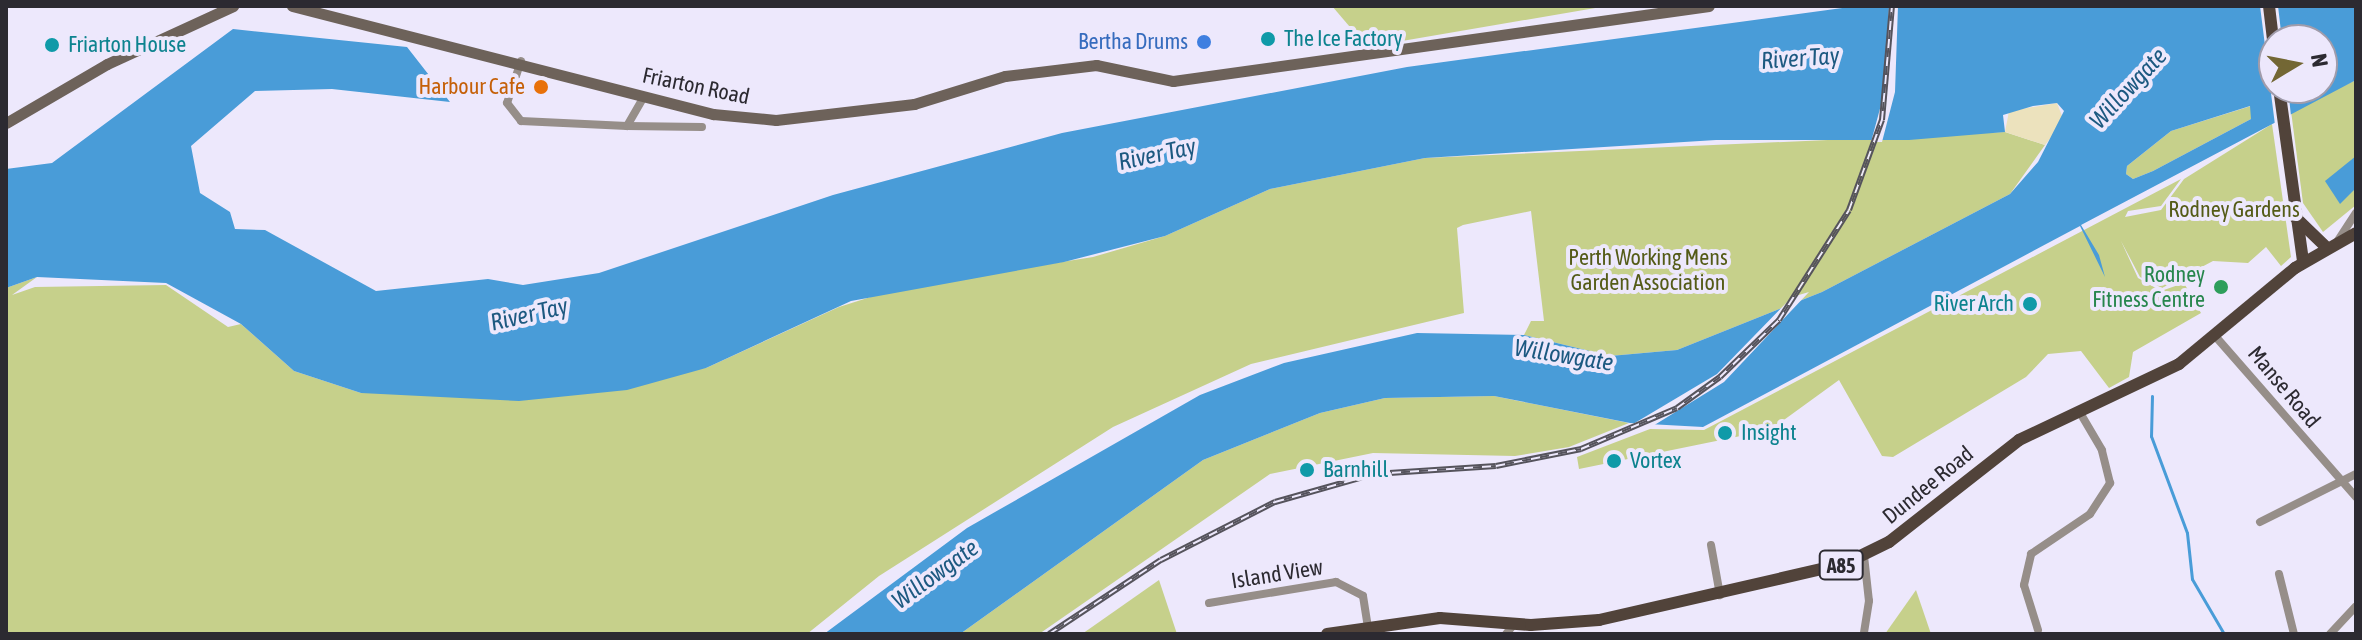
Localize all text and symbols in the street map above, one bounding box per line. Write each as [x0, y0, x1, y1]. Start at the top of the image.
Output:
north arrow [2258, 24, 2338, 104]
place label: The Ice Factory [1284, 26, 1402, 52]
place label: Bertha Drums [1078, 29, 1188, 55]
marker: The Ice Factory [1259, 30, 1277, 48]
place label: Friarton House [68, 32, 186, 58]
marker: Bertha Drums [1195, 33, 1213, 51]
marker: Friarton House [43, 36, 61, 54]
water label: River Tay [1760, 41, 1840, 75]
water label: Willowgate [2083, 42, 2173, 134]
text: N [2306, 52, 2334, 69]
street label: Friarton Road [640, 62, 752, 110]
place label: Harbour Cafe [418, 74, 525, 100]
marker: Harbour Cafe [532, 78, 550, 96]
water label: River Tay [1116, 132, 1198, 176]
park label: Rodney Gardens [2168, 197, 2300, 223]
park label: Perth Working Mens Garden Association [1568, 244, 1728, 296]
place label: Rodney Fitness Centre [2092, 261, 2205, 312]
marker: Rodney Fitness Centre [2212, 278, 2230, 296]
water label: River Tay [487, 291, 571, 337]
place label: River Arch [1934, 291, 2014, 317]
marker: River Arch [2021, 295, 2039, 313]
water label: Willowgate [1512, 333, 1616, 377]
street label: Manse Road [2242, 341, 2326, 433]
place label: Insight [1741, 420, 1797, 446]
marker: Insight [1716, 424, 1734, 442]
street label: Dundee Road [1877, 440, 1979, 530]
place label: Vortex [1630, 448, 1682, 474]
marker: Vortex [1605, 452, 1623, 470]
place label: Barnhill [1323, 457, 1388, 483]
marker: Barnhill [1298, 461, 1316, 479]
water label: Willowgate [886, 533, 984, 615]
road number: A85 [1817, 549, 1865, 581]
street label: Island View [1229, 554, 1325, 594]

